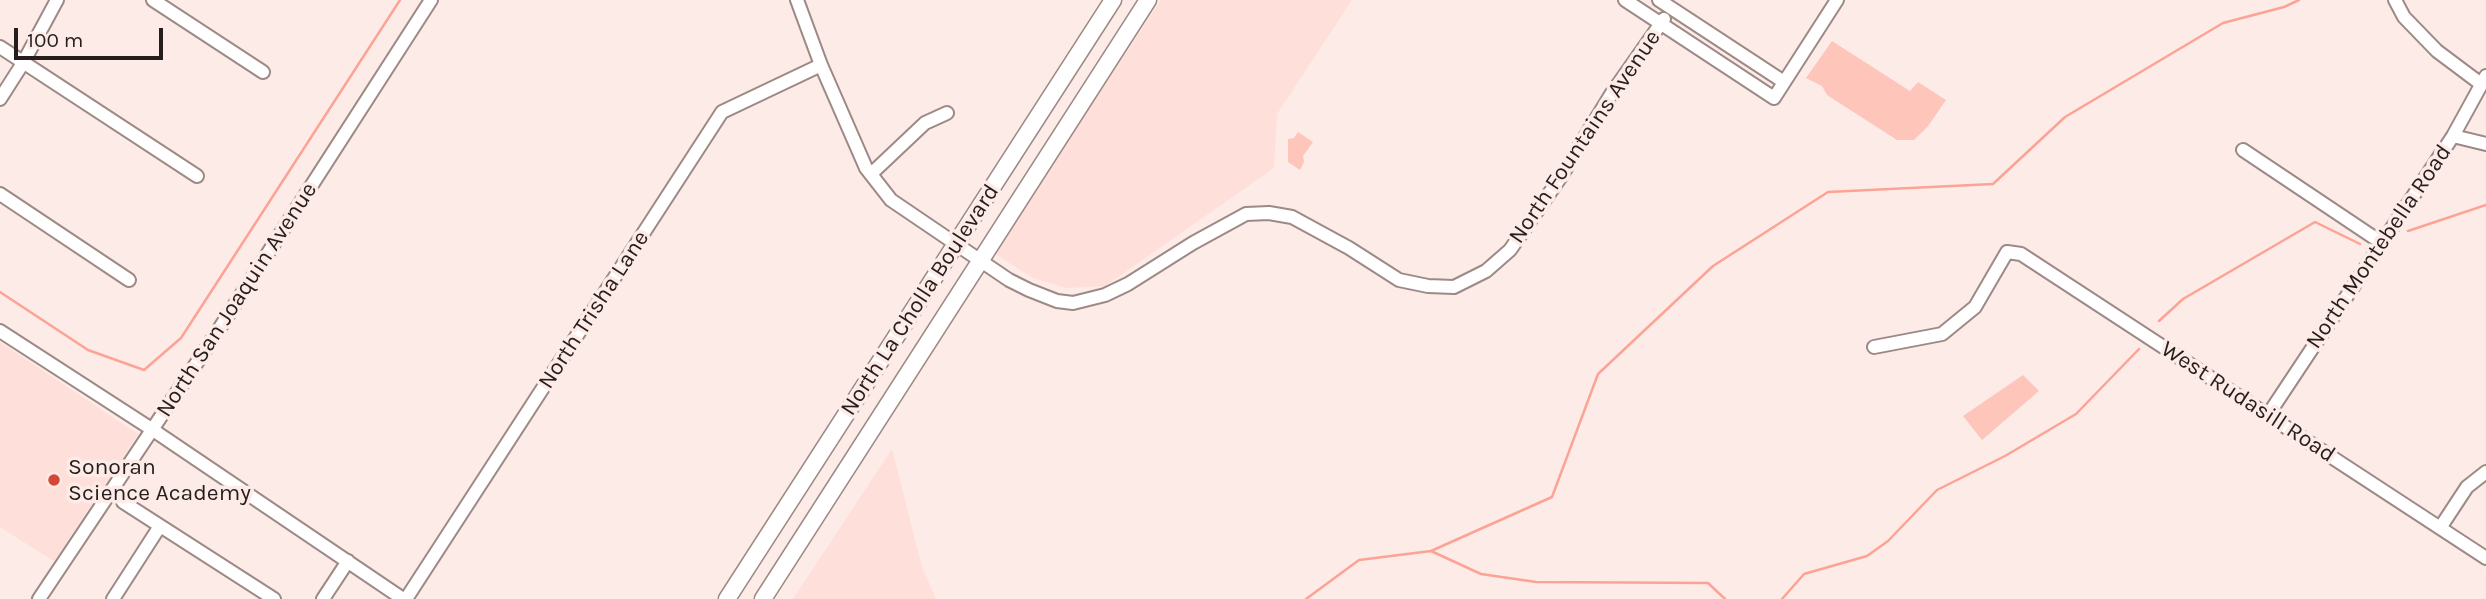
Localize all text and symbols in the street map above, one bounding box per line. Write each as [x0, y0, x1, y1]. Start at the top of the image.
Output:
scale bar [18, 14, 166, 58]
street label: North Fountains Avenue [1503, 25, 1667, 249]
text: 100 m [27, 28, 84, 52]
street label: North Montebella Road [2300, 140, 2458, 354]
street label: North San Joaquin Avenue [151, 177, 323, 423]
street label: North La Cholla Boulevard [835, 179, 1005, 421]
street label: North Trisha Lane [533, 226, 655, 394]
street label: West Rudasill Road [2156, 335, 2340, 469]
place label: Sonoran Science Academy [68, 453, 251, 507]
marker: Sonoran Science Academy [46, 472, 62, 488]

